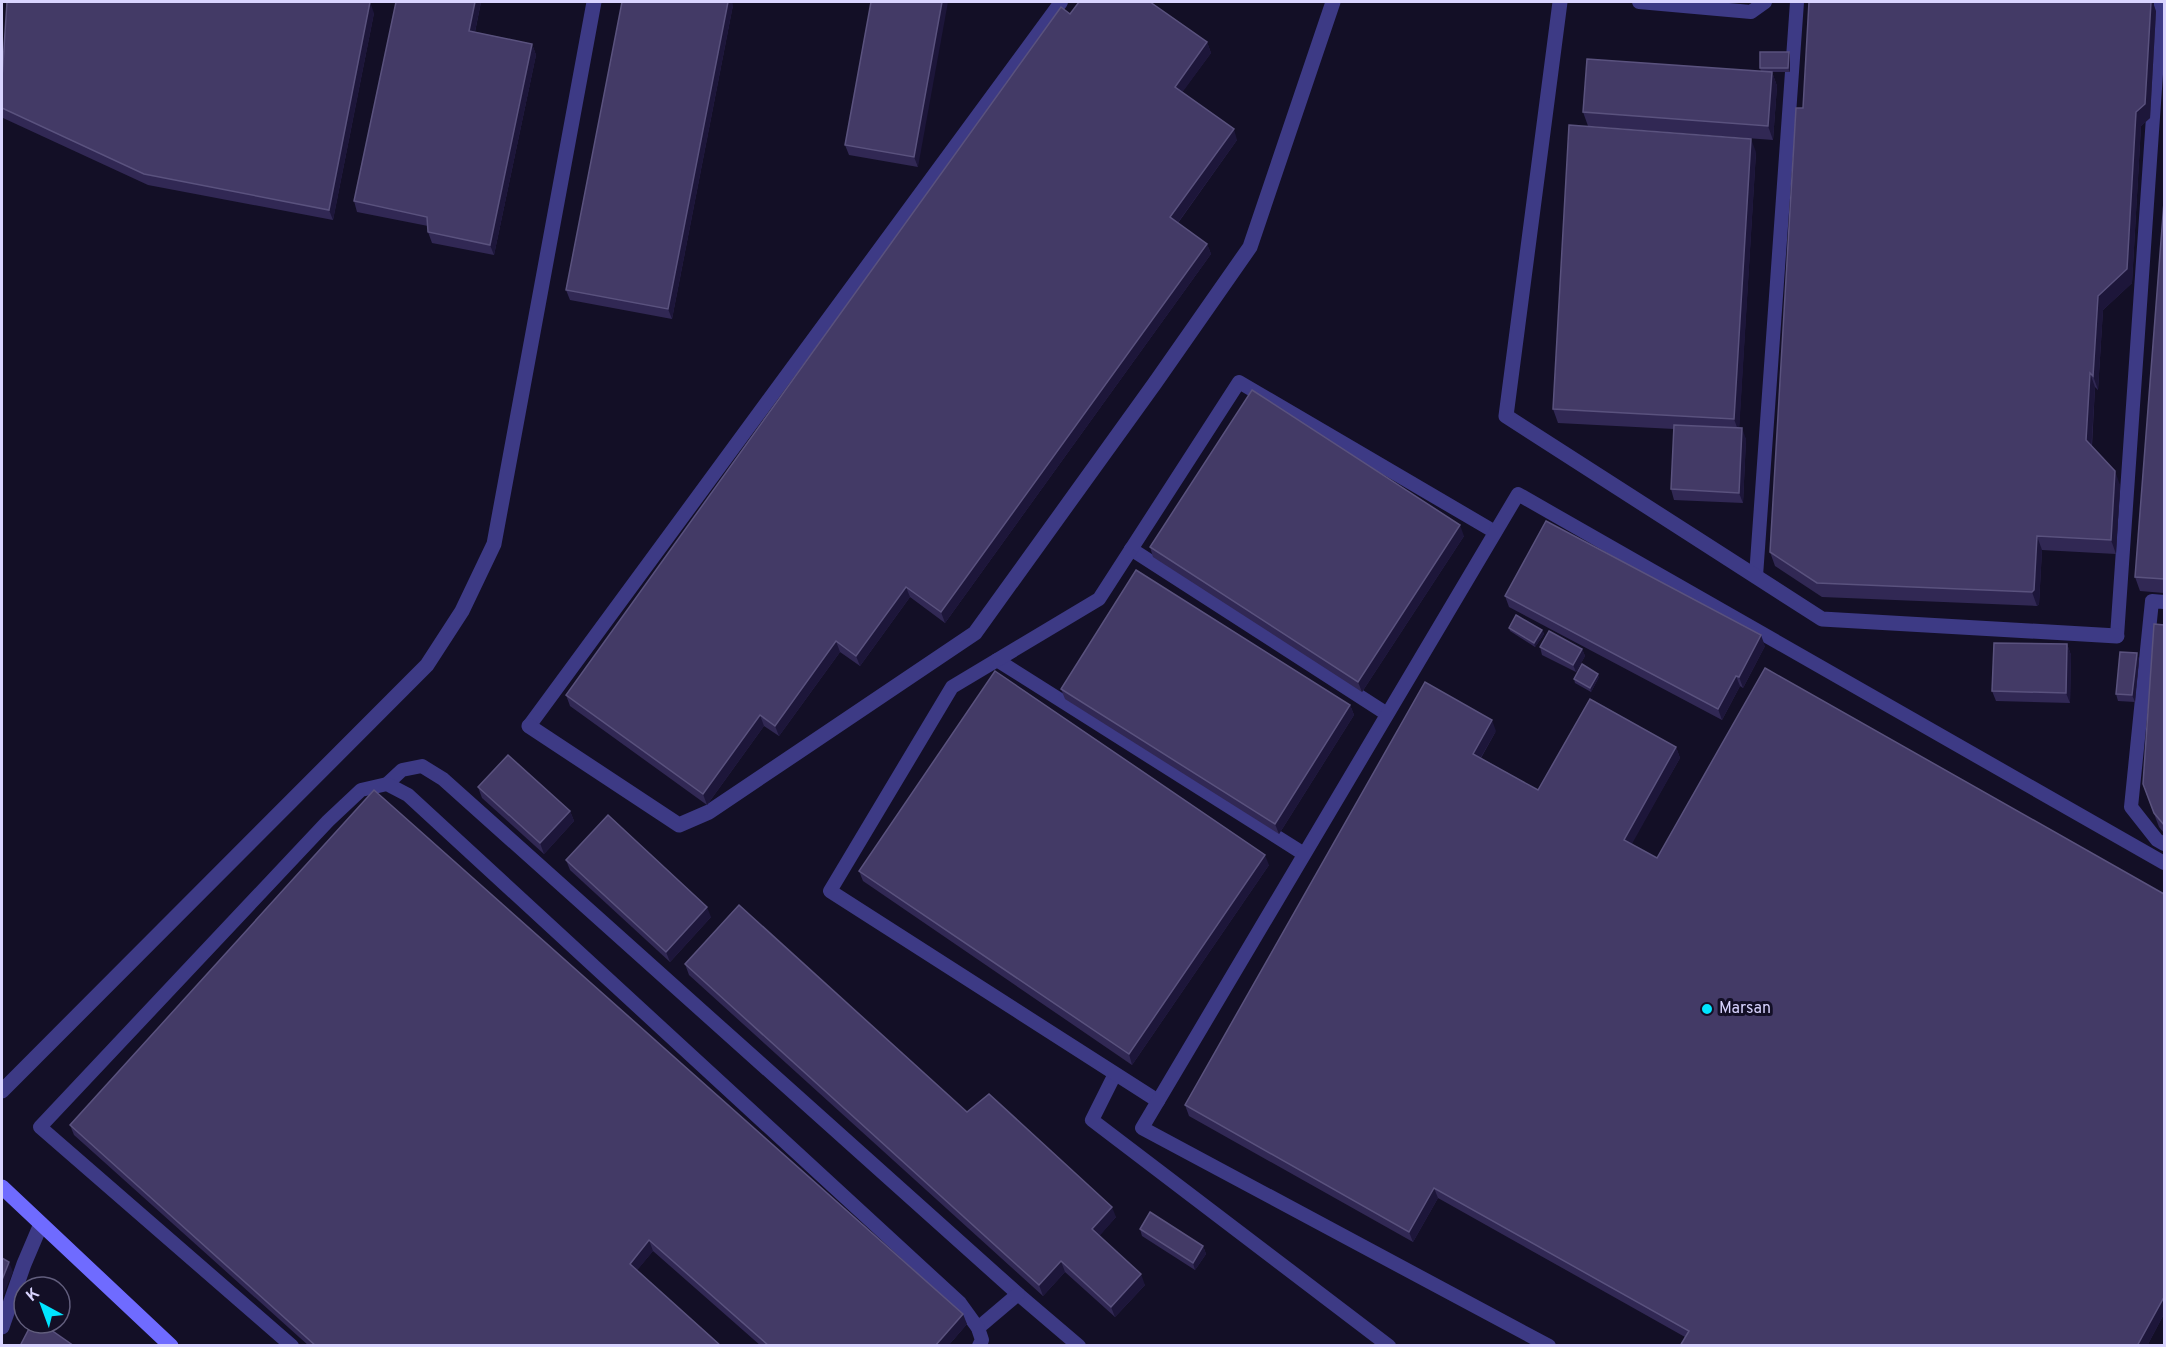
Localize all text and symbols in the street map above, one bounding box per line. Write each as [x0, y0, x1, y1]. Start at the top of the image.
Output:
place label: Marsan [1719, 999, 1771, 1019]
marker: Marsan [1700, 1002, 1714, 1016]
north arrow [12, 1275, 72, 1335]
text: K [23, 1284, 44, 1306]

